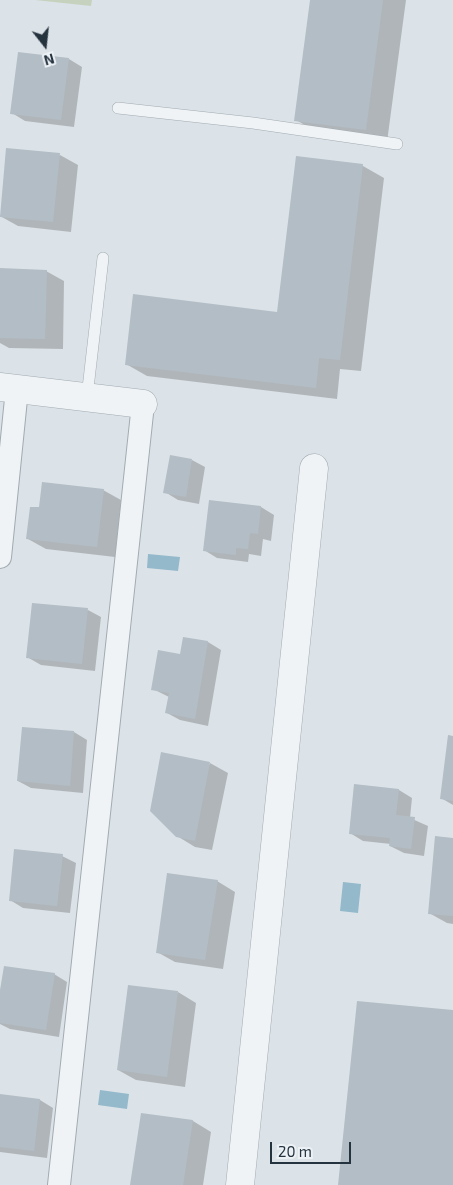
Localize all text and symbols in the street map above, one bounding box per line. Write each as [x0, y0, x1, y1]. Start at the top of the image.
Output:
north arrow [20, 20, 70, 70]
text: N [42, 50, 56, 69]
scale bar [273, 1132, 354, 1164]
text: 20 m [278, 1142, 312, 1160]

